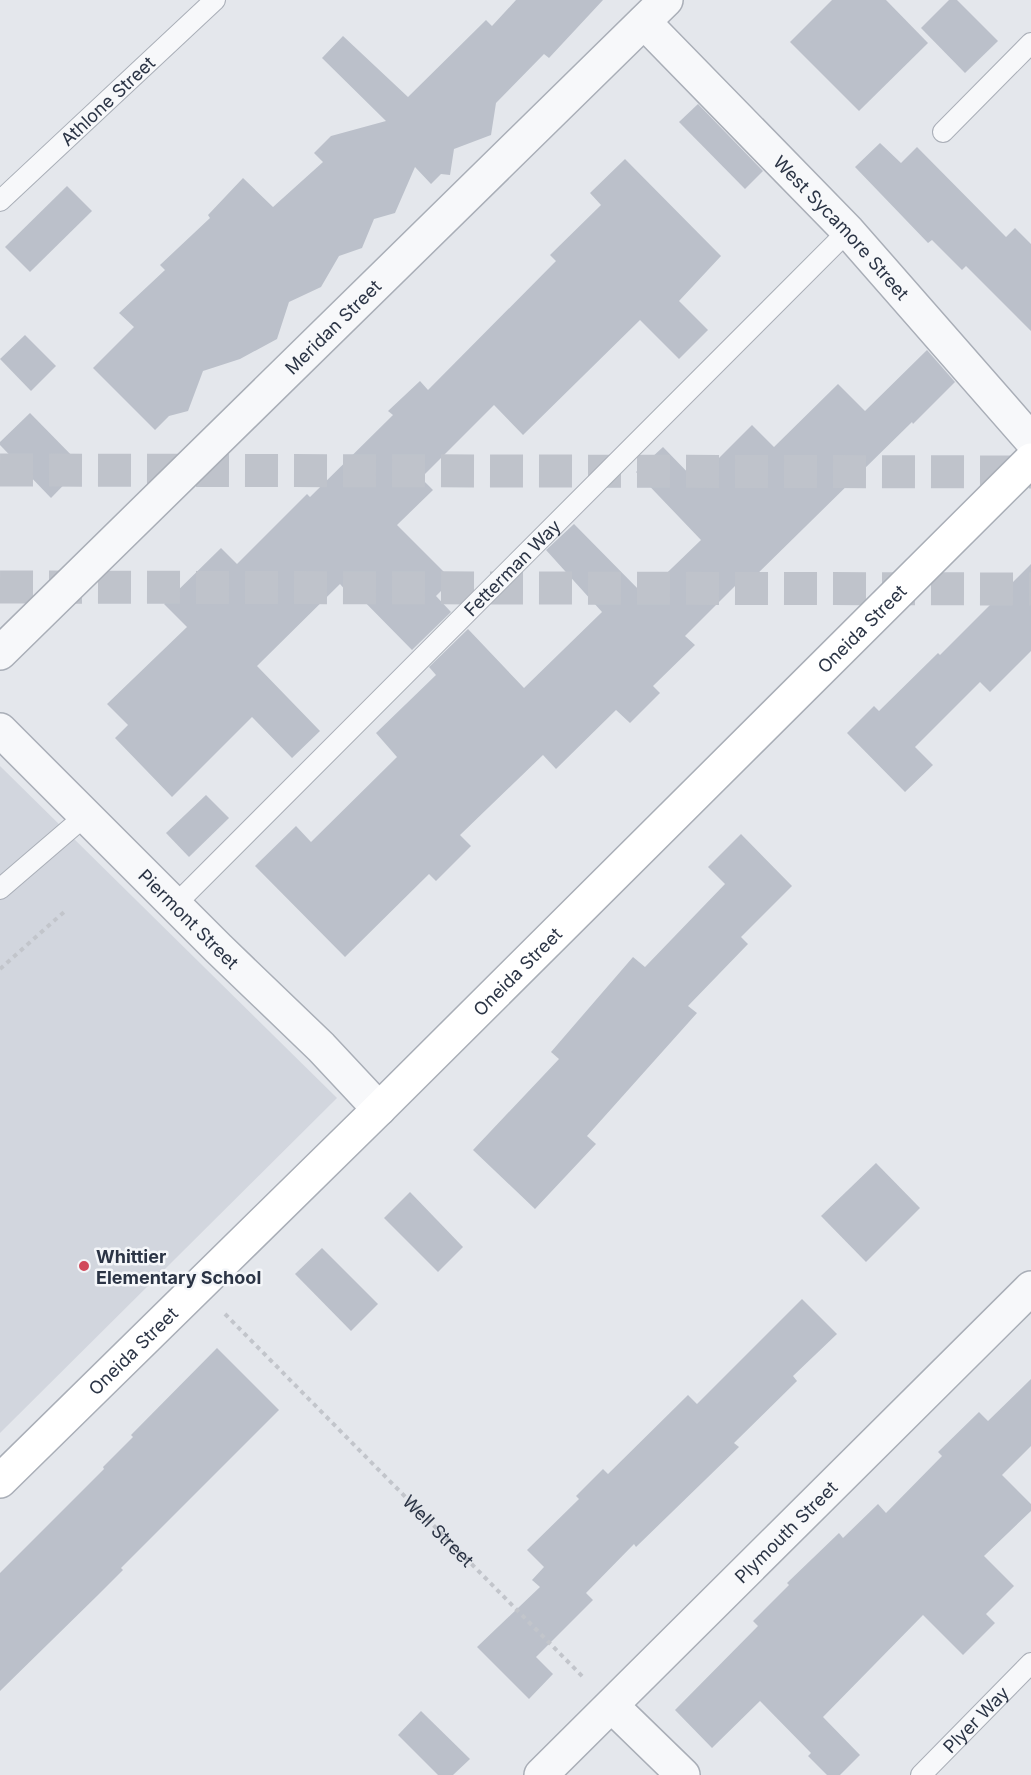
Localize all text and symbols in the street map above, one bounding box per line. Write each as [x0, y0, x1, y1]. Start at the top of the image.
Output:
street label: Athlone Street [56, 52, 159, 150]
street label: West Sycamore Street [769, 151, 914, 304]
street label: Meridan Street [280, 275, 385, 378]
street label: Fetterman Way [460, 515, 565, 620]
street label: Oneida Street [813, 580, 910, 677]
street label: Piermont Street [135, 865, 243, 973]
street label: Oneida Street [469, 923, 566, 1020]
place label: Whittier Elementary School [96, 1246, 261, 1288]
marker: Whittier Elementary School [77, 1259, 91, 1273]
street label: Oneida Street [84, 1302, 182, 1399]
street label: Plymouth Street [730, 1476, 841, 1587]
street label: Well Street [399, 1490, 478, 1571]
street label: Plyer Way [938, 1682, 1013, 1757]

